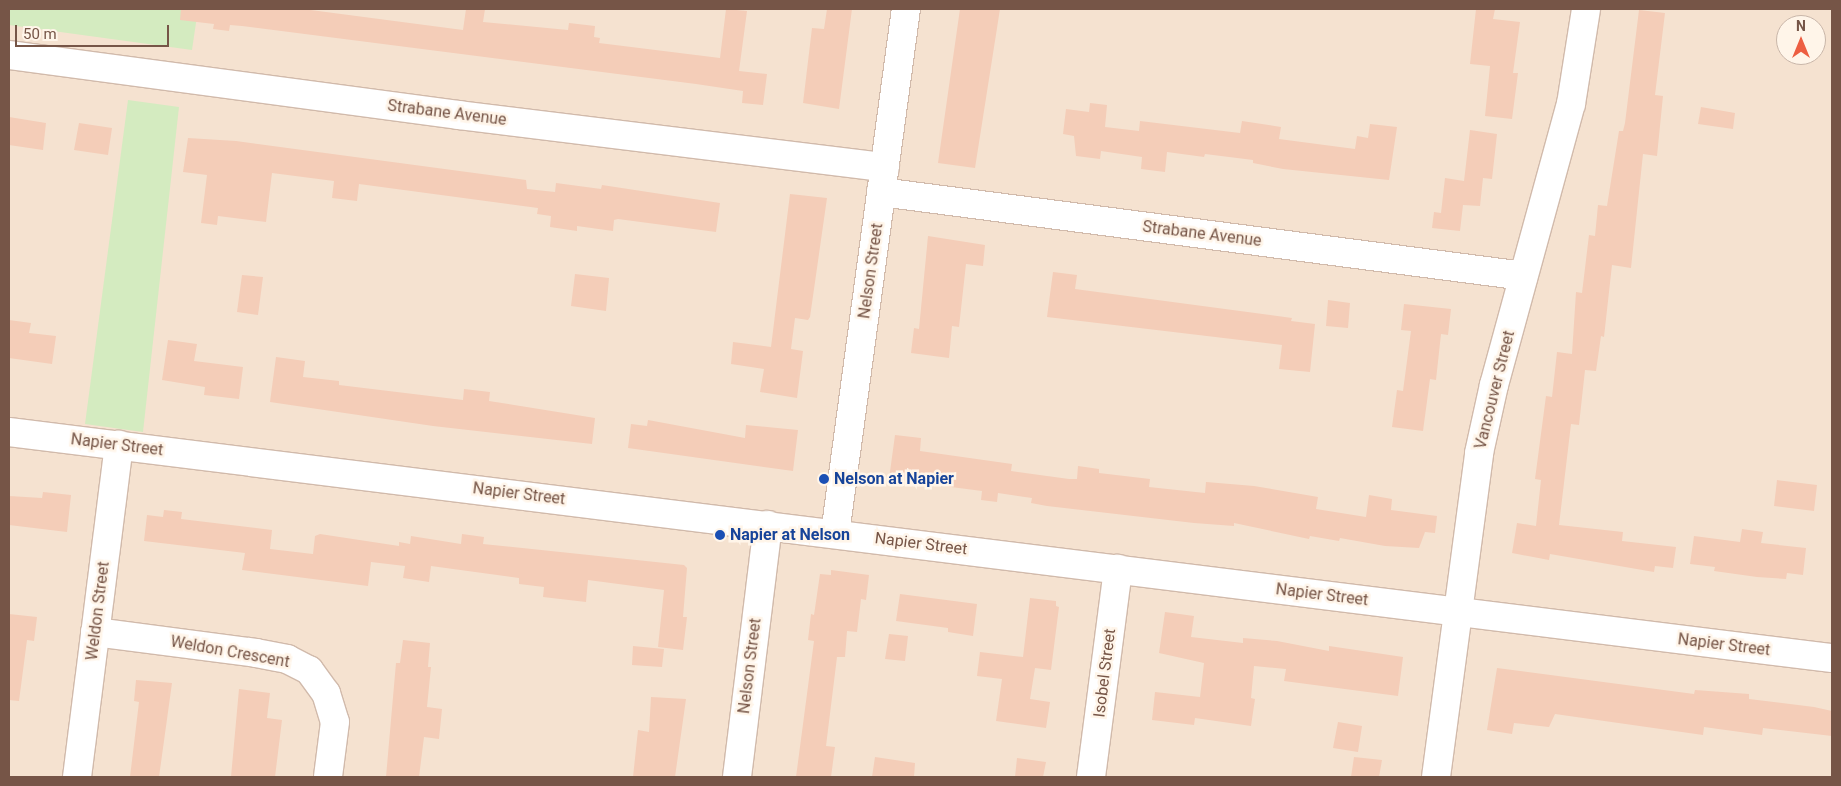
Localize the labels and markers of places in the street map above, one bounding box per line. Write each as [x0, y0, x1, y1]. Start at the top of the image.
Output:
place label: Nelson at Napier [834, 469, 954, 489]
marker: Nelson at Napier [818, 473, 830, 485]
place label: Napier at Nelson [730, 525, 850, 545]
marker: Napier at Nelson [714, 529, 726, 541]

